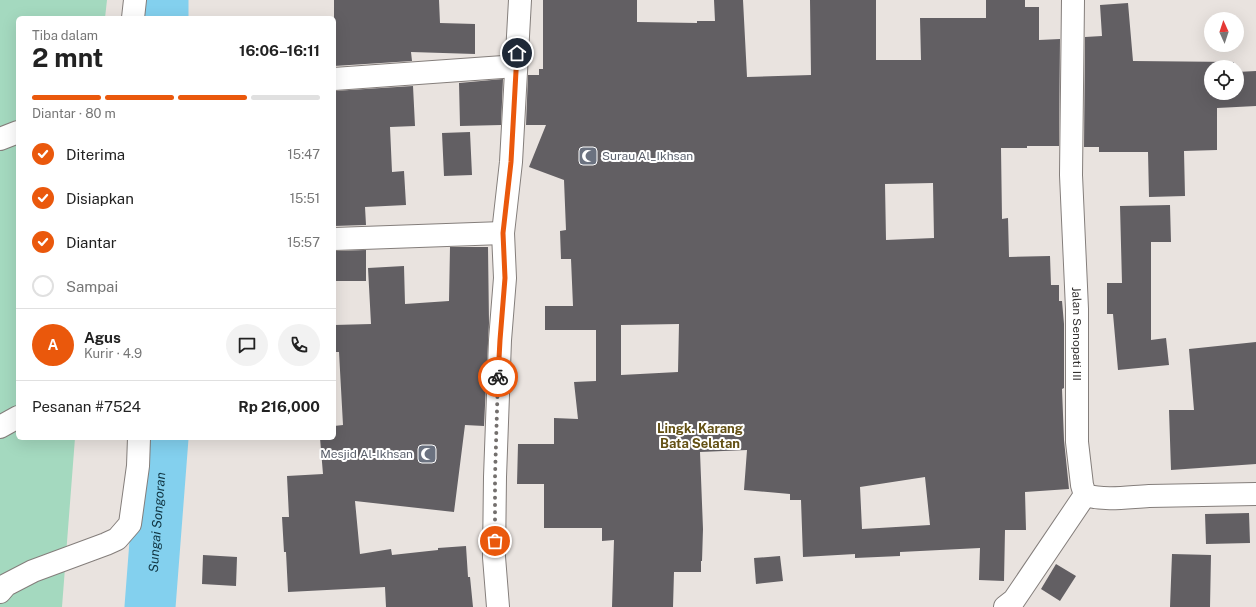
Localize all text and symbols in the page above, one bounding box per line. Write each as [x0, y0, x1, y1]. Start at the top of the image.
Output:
north arrow [1204, 12, 1244, 52]
map controls [1204, 12, 1244, 100]
text: Tiba dalam [32, 28, 98, 43]
pin [500, 36, 534, 70]
text: 2 mnt [32, 42, 103, 73]
text: 16:06–16:11 [239, 42, 320, 59]
icon: home [506, 42, 528, 64]
button: locate [1204, 60, 1244, 100]
text: Diantar · 80 m [32, 106, 116, 121]
icon: check [32, 143, 54, 165]
mosque icon: Surau Al_Ikhsan [577, 145, 599, 167]
text: Diterima [66, 146, 125, 163]
text: 15:47 [288, 147, 320, 162]
place label: Surau Al_Ikhsan [602, 149, 693, 163]
icon: check [32, 187, 54, 209]
text: Disiapkan [66, 190, 134, 207]
text: 15:51 [290, 191, 320, 206]
icon: check [32, 231, 54, 253]
text: Diantar [66, 234, 117, 251]
text: 15:57 [287, 235, 320, 250]
text: Sampai [66, 278, 118, 295]
street label: Jalan Senopati III [1069, 286, 1084, 381]
button: chat [226, 324, 268, 366]
button: phone [278, 324, 320, 366]
text: Agus [84, 329, 121, 346]
text: A [48, 336, 58, 353]
text: Kurir · 4.9 [84, 346, 142, 361]
courier [478, 357, 518, 397]
icon: bike [487, 366, 509, 388]
text: Pesanan #7524 [32, 398, 141, 415]
text: Rp 216,000 [238, 398, 320, 415]
district label: Lingk. Karang Bata Selatan [657, 421, 743, 451]
mosque icon: Mesjid Al-Ikhsan [416, 443, 438, 465]
place label: Mesjid Al-Ikhsan [320, 447, 413, 461]
water label: Sungai Songoran [145, 472, 168, 573]
pin [478, 524, 512, 558]
icon: bag [484, 530, 506, 552]

